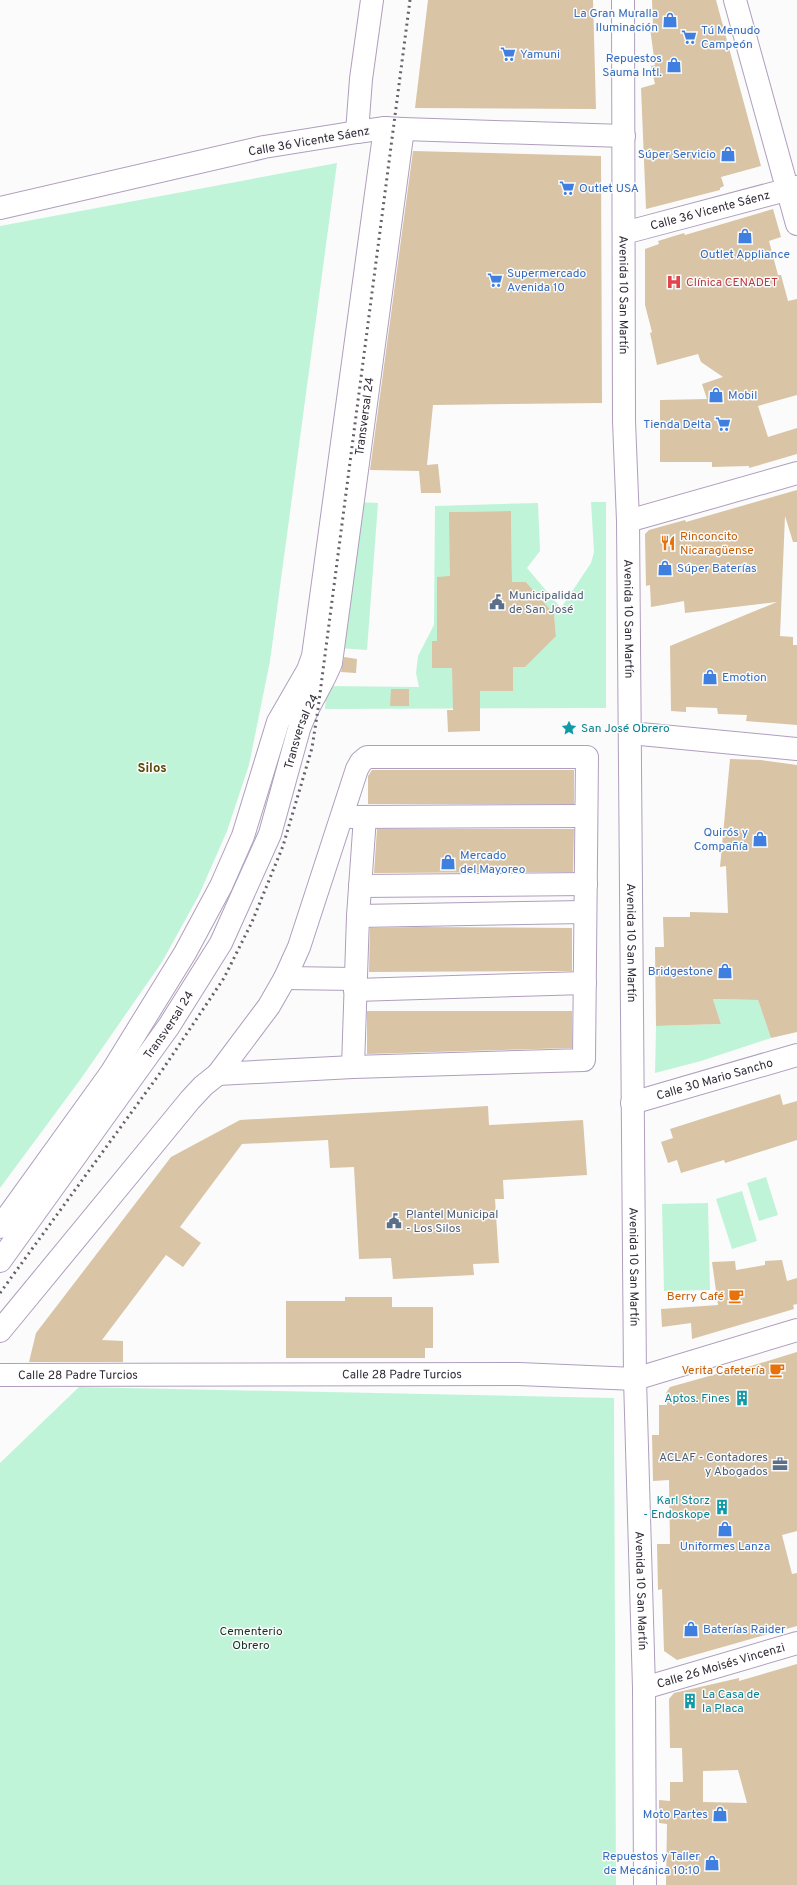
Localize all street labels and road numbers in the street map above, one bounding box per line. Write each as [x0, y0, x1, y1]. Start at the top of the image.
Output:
street label: Calle 36 Vicente Sáenz [247, 123, 371, 161]
street label: Calle 36 Vicente Sáenz [649, 188, 772, 235]
street label: Avenida 10 San Martín [615, 235, 631, 355]
street label: Transversal 24 [352, 377, 378, 457]
street label: Avenida 10 San Martín [619, 559, 636, 679]
street label: Transversal 24 [281, 692, 323, 771]
street label: Avenida 10 San Martín [622, 883, 639, 1003]
street label: Transversal 24 [141, 988, 198, 1063]
street label: Calle 30 Mario Sancho [655, 1055, 775, 1104]
street label: Avenida 10 San Martín [625, 1207, 642, 1327]
street label: Calle 28 Padre Turcios [342, 1367, 462, 1383]
street label: Calle 28 Padre Turcios [18, 1368, 138, 1384]
street label: Avenida 10 San Martín [630, 1531, 650, 1651]
street label: Calle 26 Moisés Vincenzi [655, 1640, 787, 1693]

